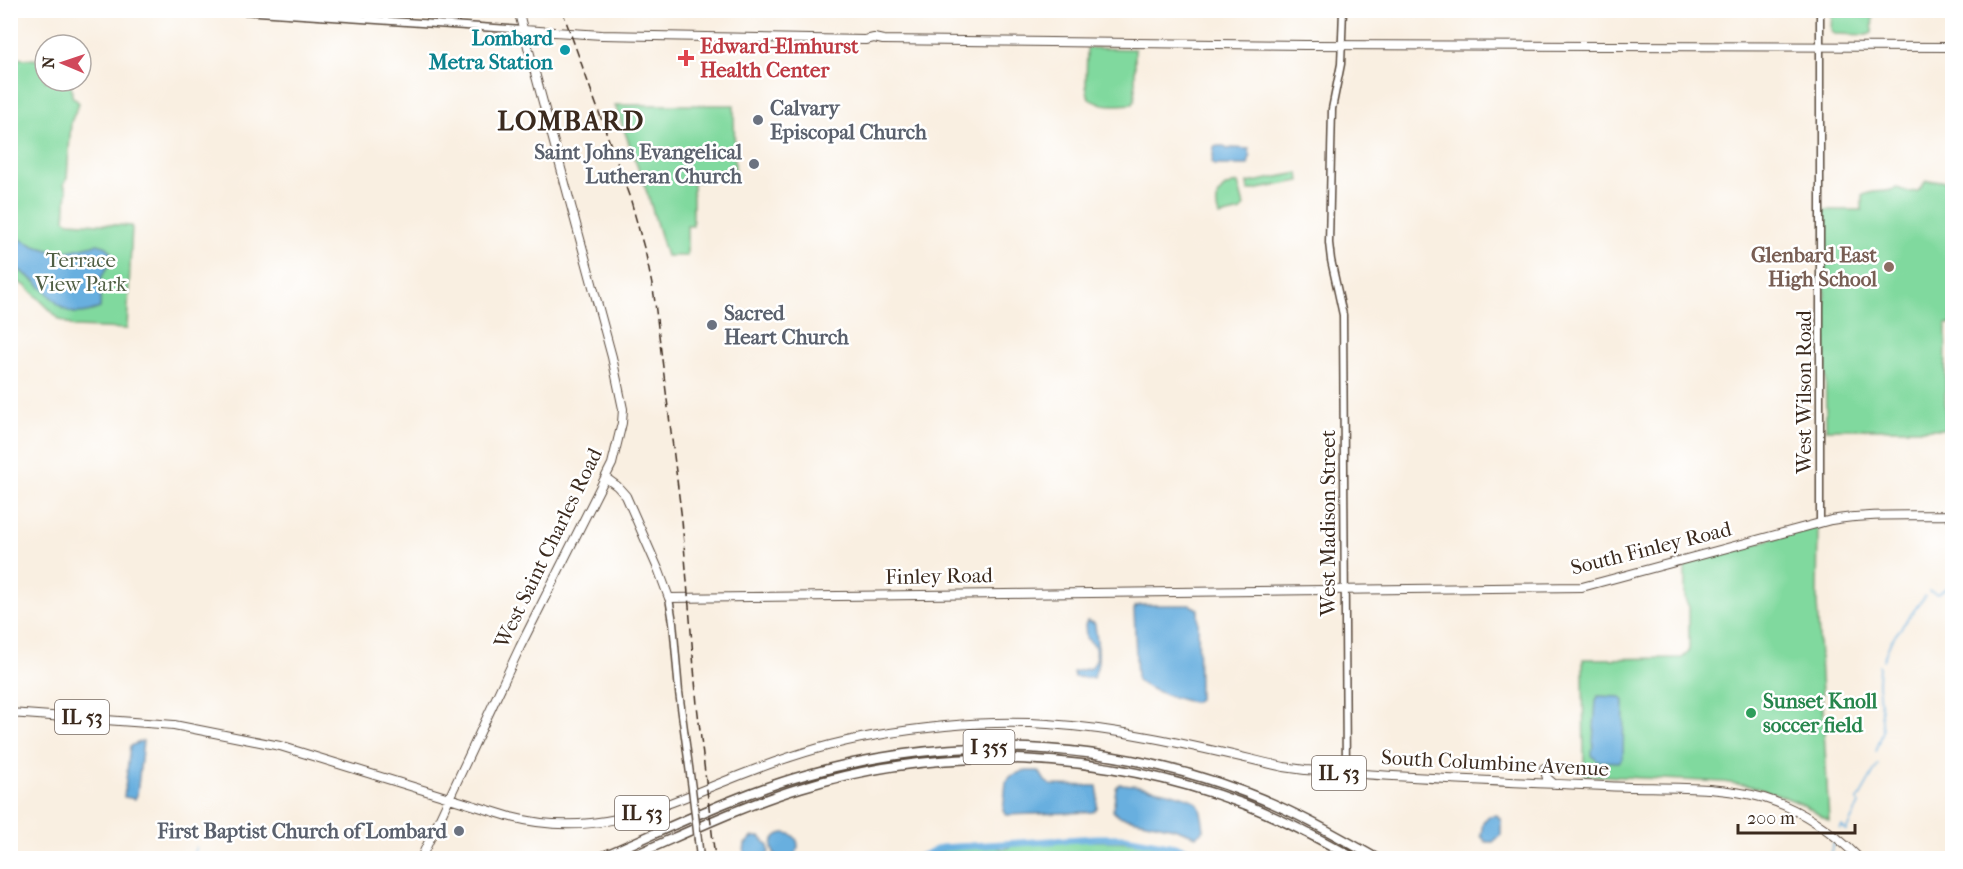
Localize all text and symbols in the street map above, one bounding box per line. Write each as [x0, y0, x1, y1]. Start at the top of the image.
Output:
place label: Lombard Metra Station [428, 26, 554, 74]
north arrow [33, 33, 93, 93]
place label: Edward-Elmhurst Health Center [700, 34, 859, 82]
marker: Lombard Metra Station [558, 43, 572, 57]
marker: Edward-Elmhurst Health Center [677, 49, 695, 67]
text: N [39, 55, 58, 69]
place label: Calvary Episcopal Church [770, 96, 927, 144]
district label: LOMBARD [497, 105, 645, 137]
marker: Calvary Episcopal Church [751, 113, 765, 127]
place label: Saint Johns Evangelical Lutheran Church [534, 140, 742, 188]
marker: Saint Johns Evangelical Lutheran Church [747, 157, 761, 171]
place label: Glenbard East High School [1751, 243, 1877, 291]
park label: Terrace View Park [34, 248, 127, 296]
marker: Glenbard East High School [1882, 260, 1896, 274]
place label: Sacred Heart Church [724, 301, 849, 349]
street label: West Wilson Road [1792, 310, 1816, 475]
marker: Sacred Heart Church [705, 318, 719, 332]
street label: West Madison Street [1316, 429, 1340, 617]
street label: West Saint Charles Road [489, 444, 607, 653]
street label: South Finley Road [1568, 516, 1734, 580]
street label: Finley Road [885, 563, 994, 589]
place label: Sunset Knoll soccer field [1763, 689, 1878, 737]
road number: IL 53 [55, 700, 109, 734]
marker: Sunset Knoll soccer field [1744, 706, 1758, 720]
road number: I 355 [964, 730, 1014, 764]
street label: South Columbine Avenue [1380, 745, 1610, 781]
road number: IL 53 [1312, 756, 1366, 790]
road number: IL 53 [615, 796, 669, 830]
scale bar [1738, 797, 1855, 835]
text: 200 m [1747, 808, 1795, 829]
place label: First Baptist Church of Lombard [156, 819, 448, 843]
marker: First Baptist Church of Lombard [452, 824, 466, 838]

